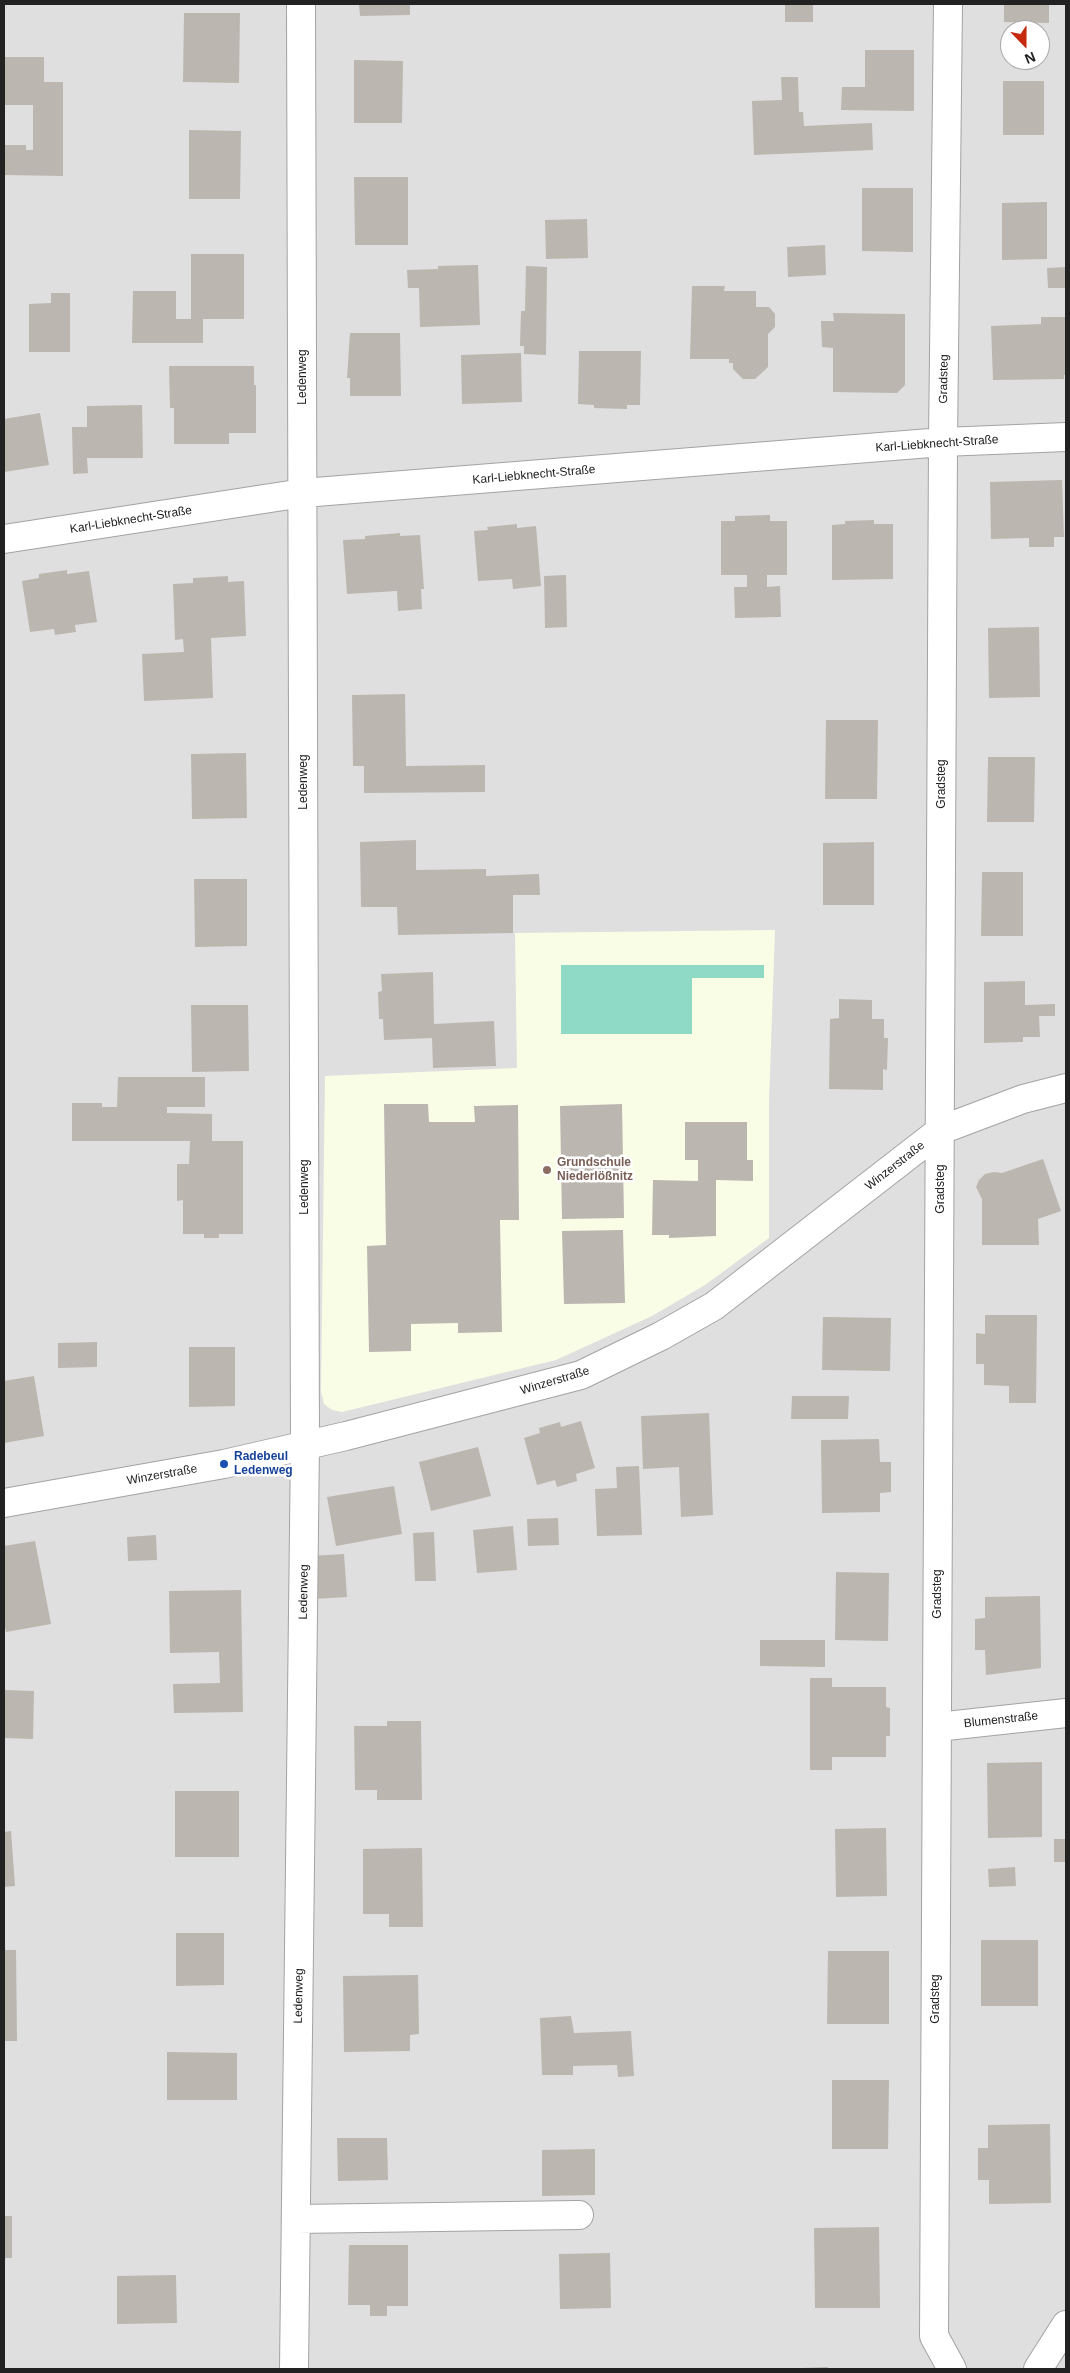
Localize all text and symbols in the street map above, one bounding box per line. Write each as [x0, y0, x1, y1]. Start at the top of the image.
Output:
north arrow [1000, 20, 1050, 70]
text: N [1023, 49, 1038, 67]
street label: Ledenweg [296, 349, 310, 405]
street label: Gradsteg [936, 354, 952, 404]
street label: Karl-Liebknecht-Straße [875, 433, 999, 455]
street label: Karl-Liebknecht-Straße [472, 462, 596, 488]
street label: Karl-Liebknecht-Straße [69, 503, 193, 537]
street label: Ledenweg [297, 754, 311, 810]
street label: Gradsteg [935, 759, 949, 809]
street label: Winzerstraße [862, 1138, 928, 1194]
place label: Grundschule Niederlößnitz [557, 1156, 633, 1184]
street label: Ledenweg [298, 1159, 312, 1215]
marker: Grundschule Niederlößnitz [541, 1164, 553, 1176]
street label: Gradsteg [934, 1164, 948, 1214]
street label: Winzerstraße [519, 1364, 591, 1398]
place label: Radebeul Ledenweg [234, 1450, 293, 1478]
marker: Radebeul Ledenweg [218, 1458, 230, 1470]
street label: Winzerstraße [126, 1462, 198, 1488]
street label: Ledenweg [296, 1564, 312, 1620]
street label: Gradsteg [931, 1569, 945, 1619]
street label: Blumenstraße [963, 1709, 1039, 1731]
street label: Ledenweg [291, 1968, 307, 2024]
street label: Gradsteg [929, 1974, 943, 2024]

